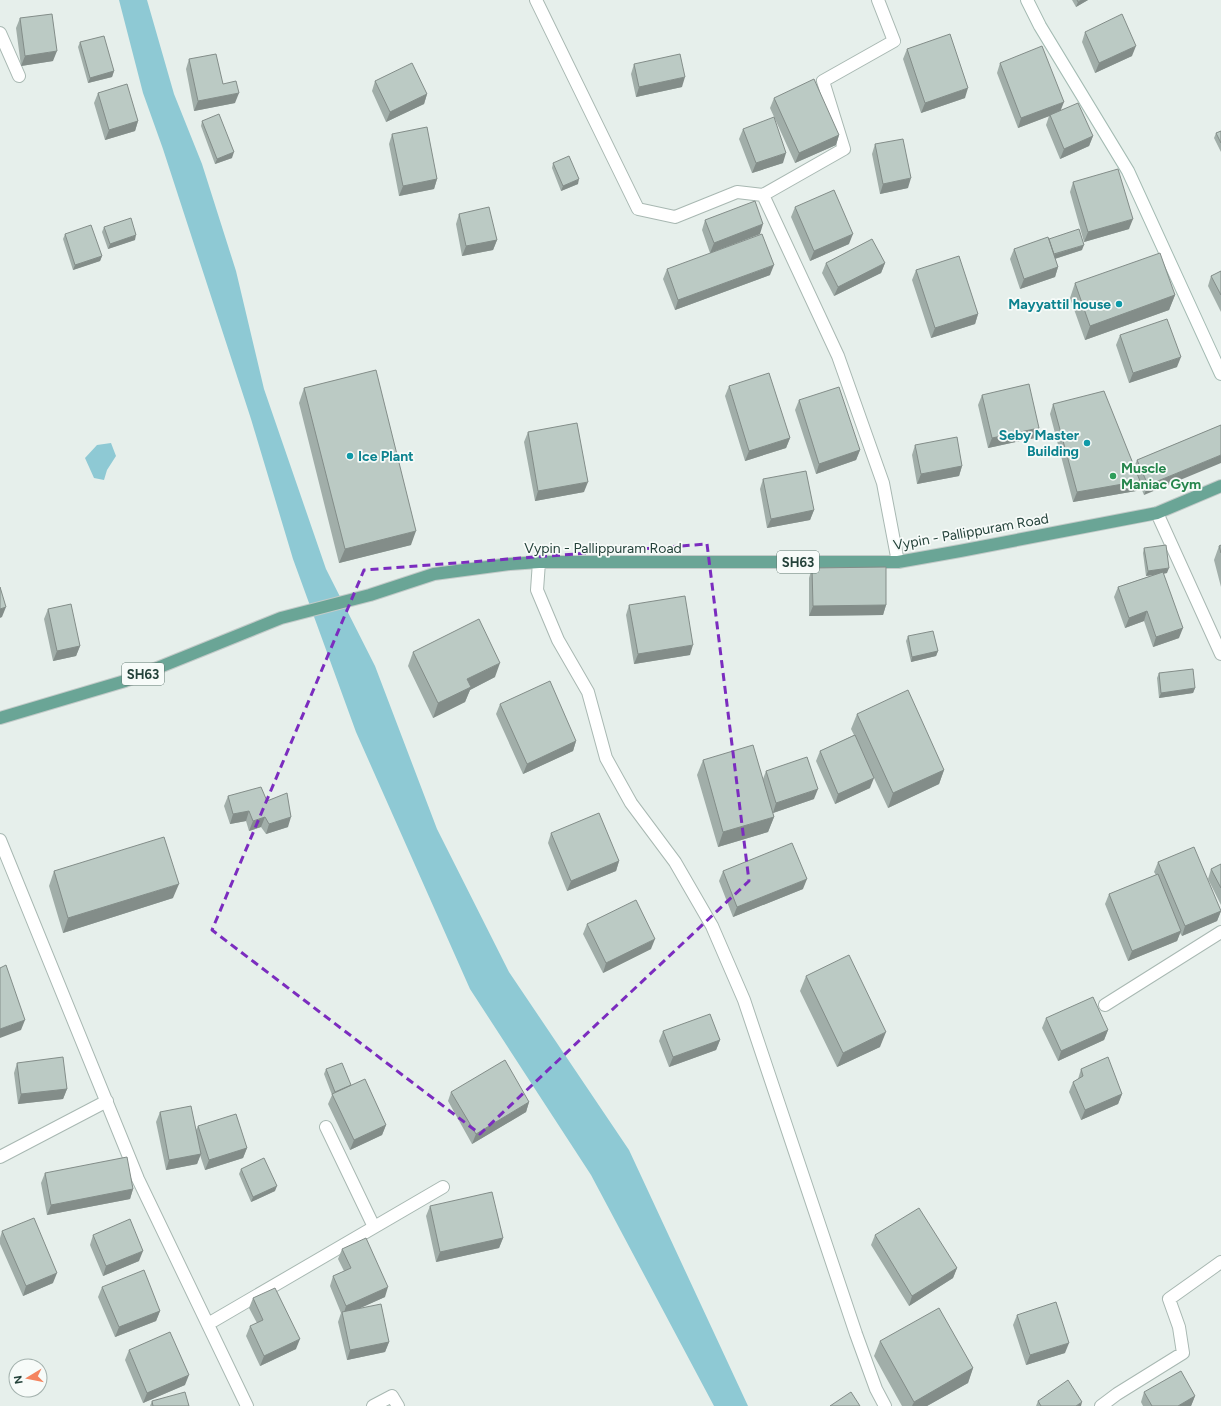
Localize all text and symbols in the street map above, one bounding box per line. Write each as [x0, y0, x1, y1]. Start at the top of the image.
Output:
place label: Mayyattil house [1008, 296, 1111, 313]
marker: Mayyattil house [1114, 299, 1124, 309]
place label: Seby Master Building [999, 427, 1080, 460]
marker: Seby Master Building [1082, 438, 1092, 448]
place label: Ice Plant [358, 448, 414, 465]
marker: Ice Plant [345, 451, 355, 461]
place label: Muscle Maniac Gym [1121, 460, 1201, 493]
marker: Muscle Maniac Gym [1108, 471, 1118, 481]
street label: Vypin - Pallippuram Road [892, 510, 1050, 554]
street label: Vypin - Pallippuram Road [524, 540, 682, 557]
road number: SH63 [777, 551, 819, 573]
road number: SH63 [122, 663, 164, 685]
north arrow [8, 1358, 48, 1398]
text: N [12, 1374, 26, 1385]

